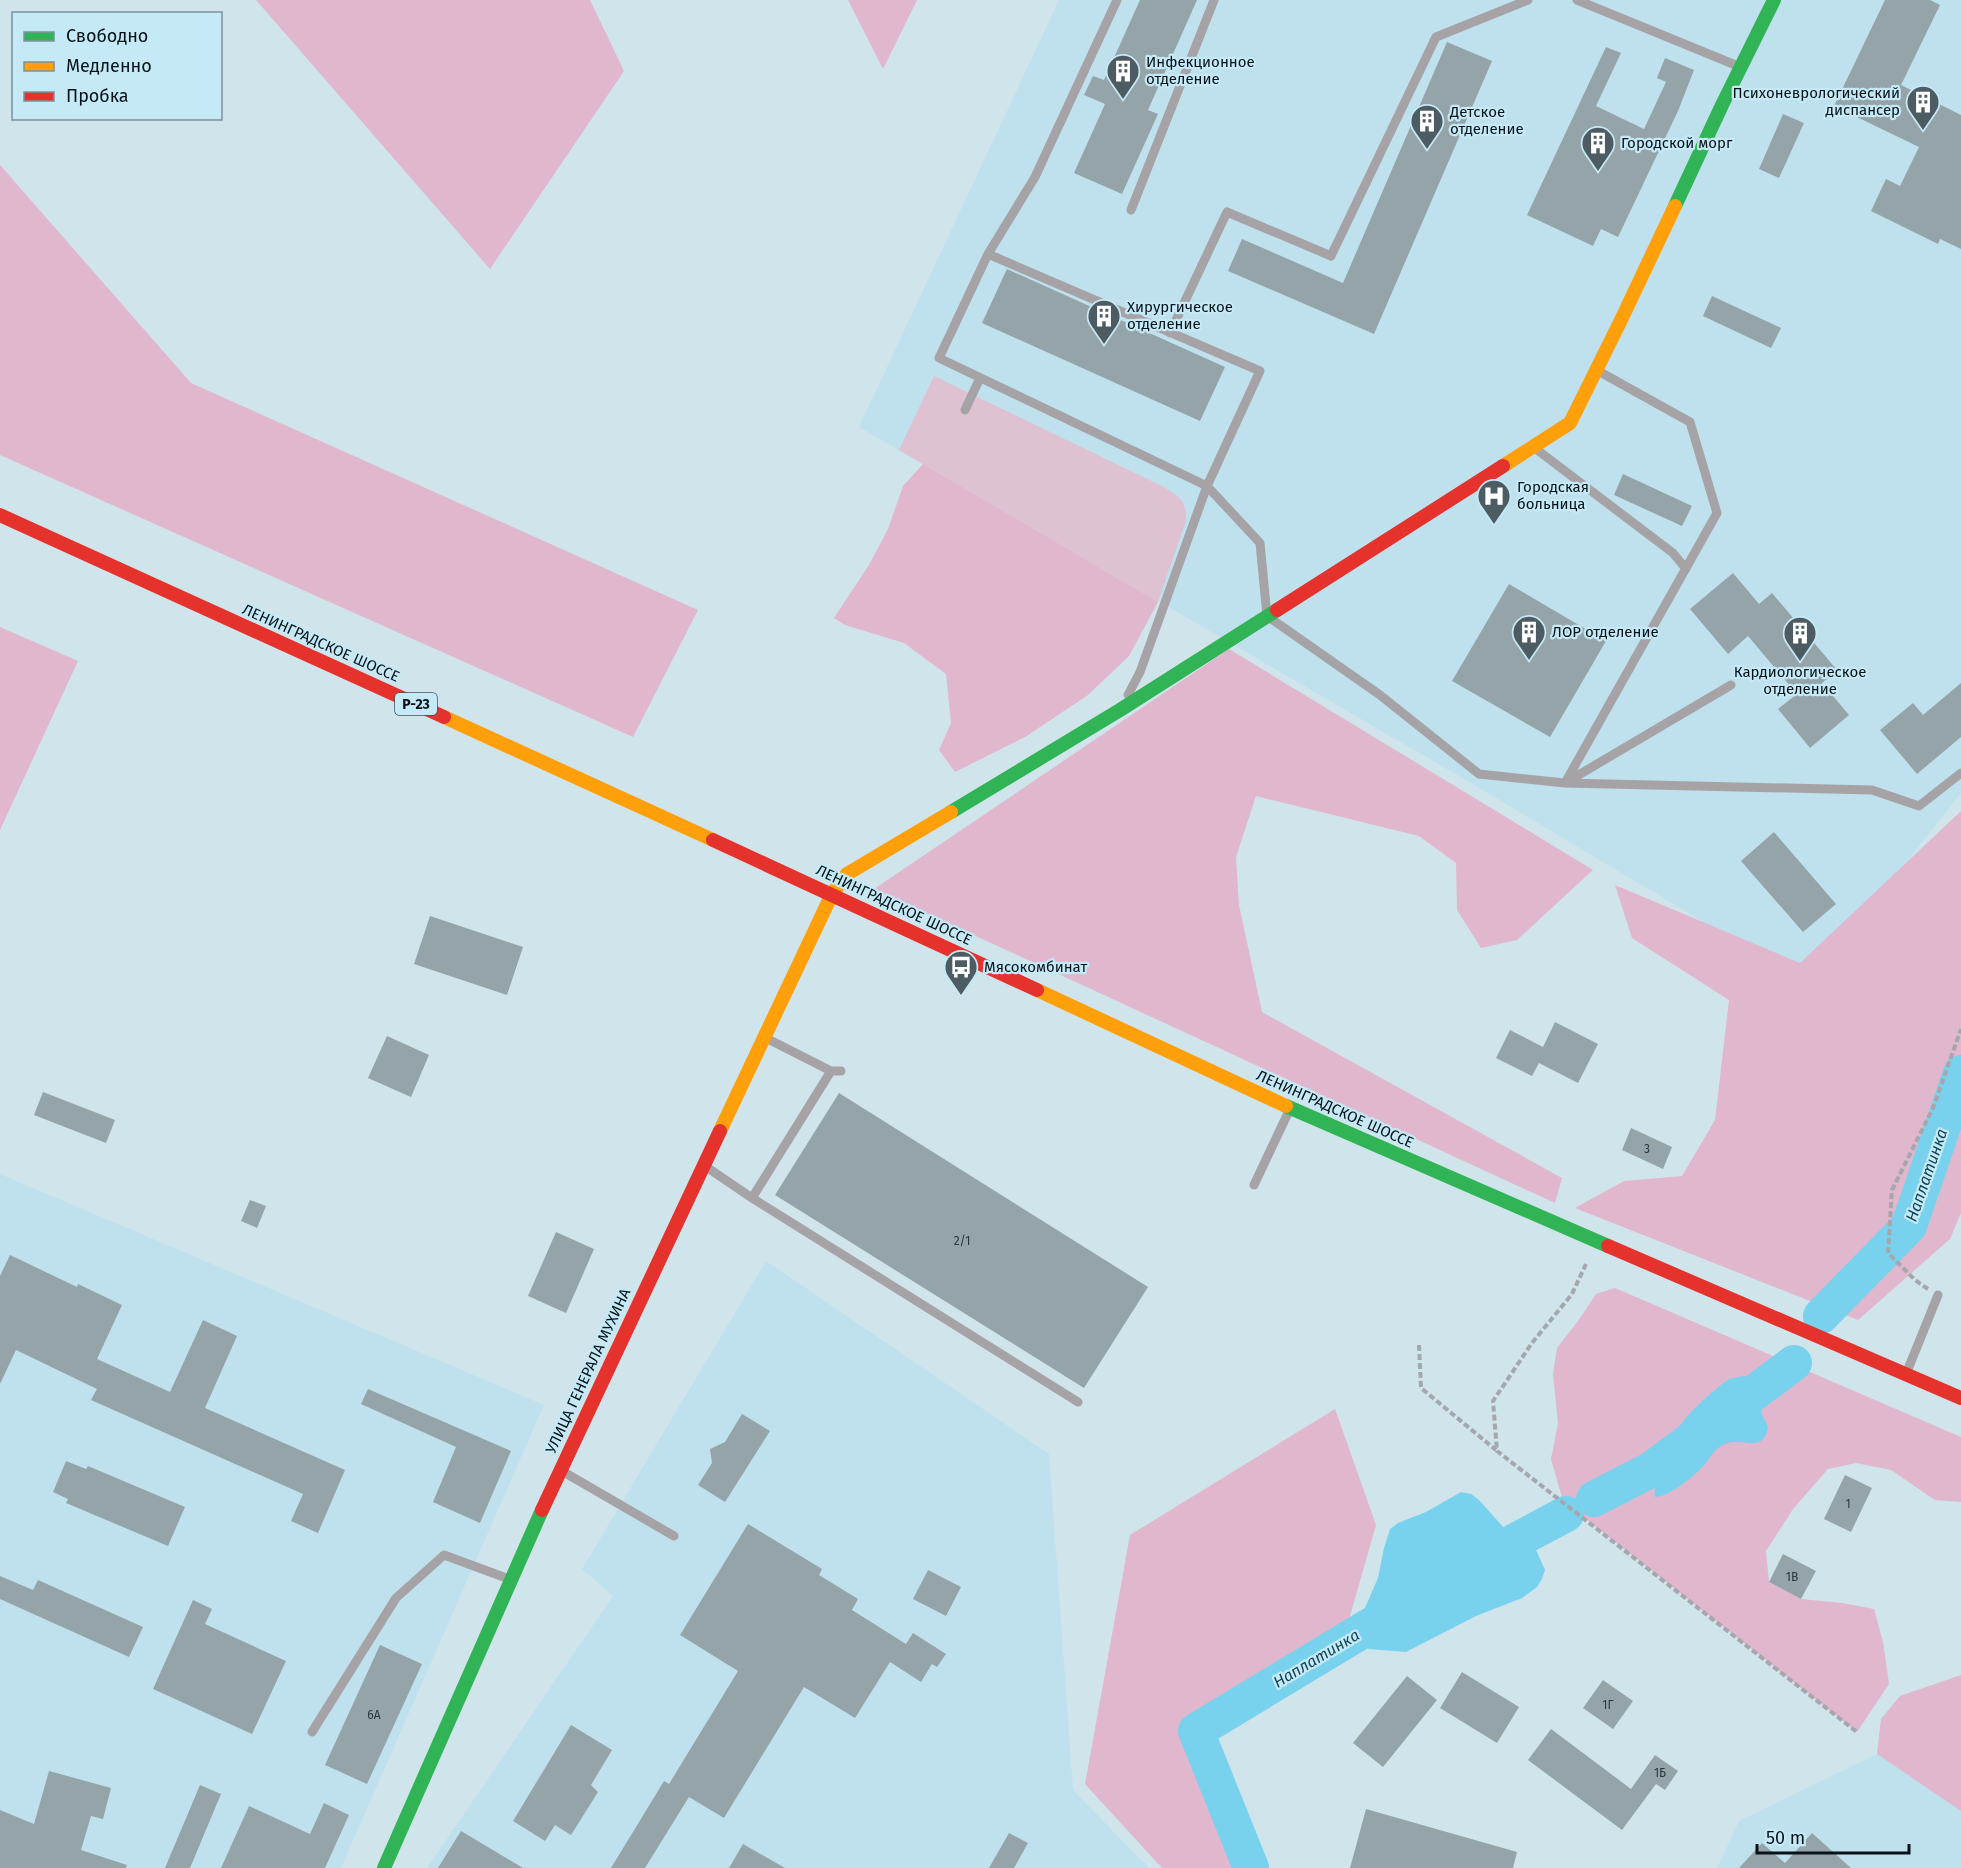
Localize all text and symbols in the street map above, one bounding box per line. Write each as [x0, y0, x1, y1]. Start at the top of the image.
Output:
legend [12, 12, 222, 120]
text: Свободно [66, 25, 148, 47]
building icon: Инфекционное отделение [1105, 53, 1141, 100]
place label: Инфекционное отделение [1146, 53, 1255, 88]
text: Медленно [66, 55, 152, 77]
place label: Психоневрологический диспансер [1733, 84, 1900, 119]
building icon: Психоневрологический диспансер [1905, 84, 1941, 131]
text: Пробка [66, 85, 129, 107]
building icon: Детское отделение [1409, 103, 1445, 150]
place label: Детское отделение [1449, 103, 1524, 138]
building icon: Городской морг [1580, 125, 1616, 172]
place label: Городской морг [1621, 134, 1733, 152]
building icon: Хирургическое отделение [1086, 298, 1122, 345]
place label: Хирургическое отделение [1127, 298, 1233, 333]
hospital icon: Городская больница [1476, 478, 1512, 525]
place label: Городская больница [1517, 478, 1589, 513]
street label: ЛЕНИНГРАДСКОЕ ШОССЕ [240, 600, 402, 686]
building icon: ЛОР отделение [1511, 614, 1547, 661]
building icon: Кардиологическое отделение [1782, 615, 1818, 662]
place label: ЛОР отделение [1552, 623, 1659, 641]
place label: Кардиологическое отделение [1734, 663, 1866, 698]
road number: Р-23 [395, 693, 437, 715]
street label: ЛЕНИНГРАДСКОЕ ШОССЕ [813, 861, 975, 949]
bus stop icon: Мясокомбинат [943, 949, 979, 996]
place label: Мясокомбинат [984, 958, 1087, 976]
street label: ЛЕНИНГРАДСКОЕ ШОССЕ [1254, 1066, 1416, 1152]
water label: Наплатинка [1902, 1126, 1951, 1224]
house number: 3 [1644, 1142, 1650, 1156]
house number: 2/1 [954, 1234, 970, 1248]
street label: УЛИЦА ГЕНЕРАЛА МУХИНА [542, 1285, 634, 1456]
house number: 1 [1845, 1497, 1851, 1511]
house number: 1В [1786, 1570, 1798, 1584]
water label: Наплатинка [1270, 1625, 1363, 1692]
house number: 1Г [1602, 1698, 1614, 1712]
house number: 6А [367, 1708, 381, 1722]
house number: 1Б [1654, 1766, 1666, 1780]
scale bar [1757, 1817, 1908, 1855]
text: 50 m [1766, 1827, 1805, 1849]

